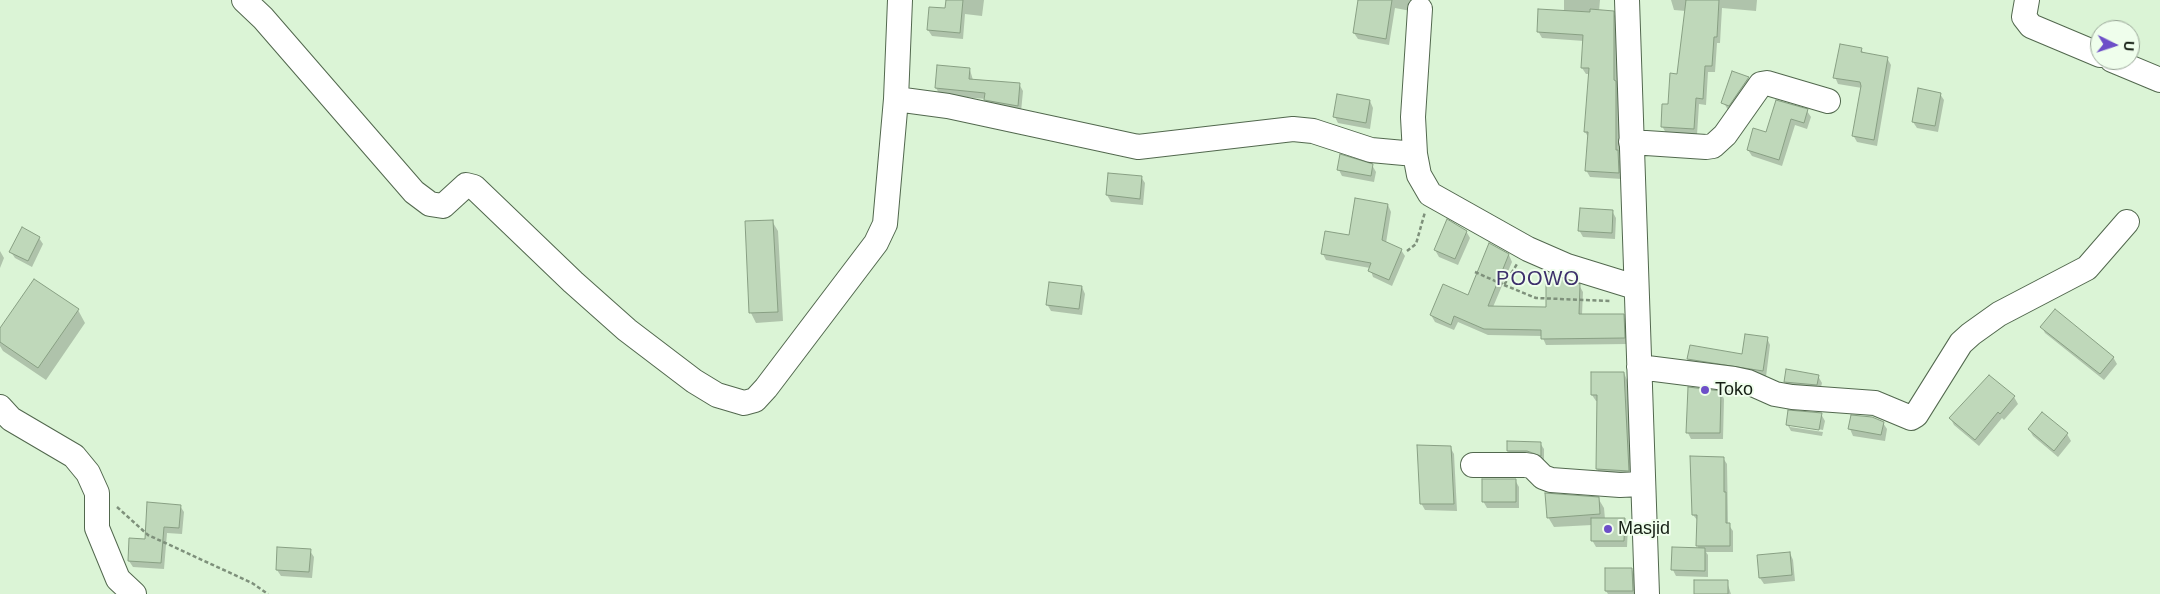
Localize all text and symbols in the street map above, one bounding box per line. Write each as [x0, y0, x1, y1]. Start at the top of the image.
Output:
north arrow [2090, 20, 2140, 70]
text: U [2121, 40, 2137, 52]
district label: POOWO [1495, 267, 1581, 291]
place label: Toko [1715, 379, 1753, 401]
marker: Toko [1699, 384, 1711, 396]
place label: Masjid [1618, 518, 1670, 540]
marker: Masjid [1602, 523, 1614, 535]

